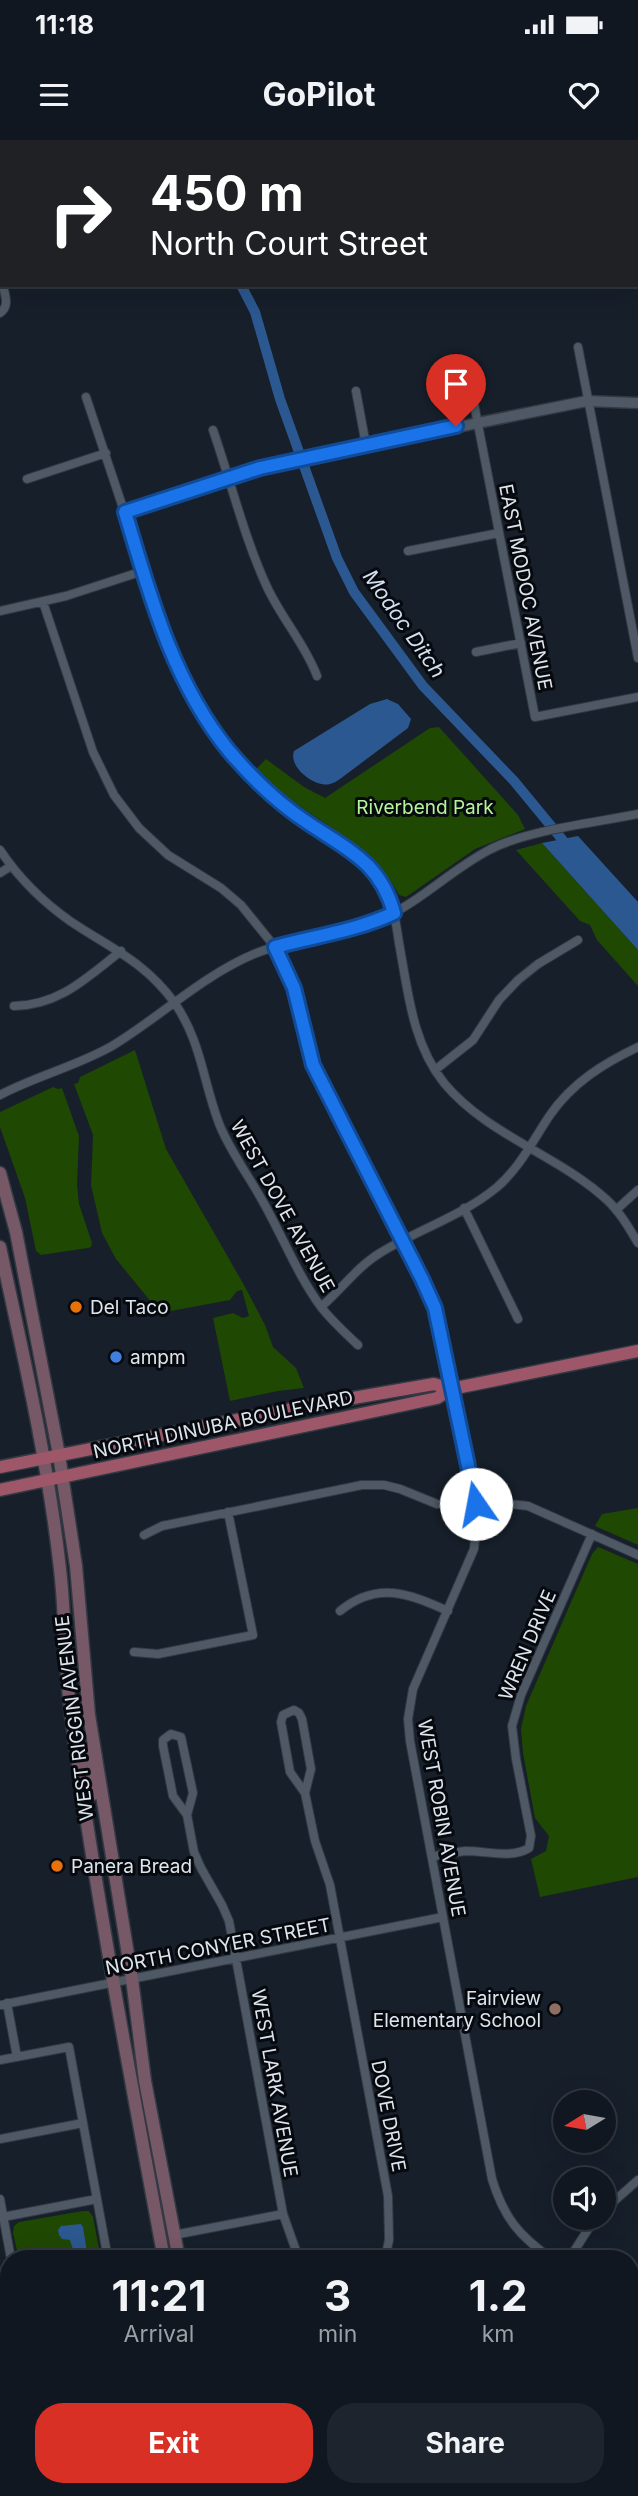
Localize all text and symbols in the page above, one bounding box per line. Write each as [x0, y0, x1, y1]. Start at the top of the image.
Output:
text: 11:18 [35, 9, 94, 40]
text: GoPilot [262, 75, 376, 114]
icon: menu [35, 76, 73, 114]
icon: heart [565, 76, 603, 114]
text: 450 m [150, 164, 304, 223]
icon: right [35, 168, 126, 259]
text: North Court Street [150, 224, 428, 263]
pin [426, 354, 486, 426]
icon: arrive [437, 365, 475, 403]
street label: EAST MODOC AVENUE [494, 482, 557, 692]
water label: Modoc Ditch [358, 565, 451, 683]
park label: Riverbend Park [356, 796, 494, 819]
street label: WEST DOVE AVENUE [226, 1116, 340, 1296]
place label: Del Taco [90, 1296, 169, 1319]
marker: Del Taco [68, 1299, 84, 1315]
place label: ampm [130, 1346, 186, 1369]
marker: ampm [108, 1349, 124, 1365]
street label: NORTH DINUBA BOULEVARD [91, 1386, 355, 1463]
position arrow [439, 1467, 513, 1541]
street label: WREN DRIVE [494, 1587, 561, 1704]
street label: WEST RIGGIN AVENUE [50, 1614, 99, 1822]
street label: WEST ROBIN AVENUE [413, 1718, 470, 1919]
place label: Panera Bread [71, 1855, 192, 1878]
marker: Panera Bread [49, 1858, 65, 1874]
street label: NORTH CONYER STREET [103, 1913, 333, 1980]
street label: WEST LARK AVENUE [247, 1987, 302, 2179]
place label: Fairview Elementary School [373, 1987, 541, 2032]
marker: Fairview Elementary School [547, 2001, 563, 2017]
street label: DOVE DRIVE [366, 2058, 411, 2174]
north arrow [553, 2090, 616, 2152]
map controls [553, 2090, 616, 2230]
button: sound [553, 2167, 616, 2230]
text: 11:21 [112, 2270, 206, 2321]
text: 3 [324, 2270, 351, 2321]
text: 1.2 [469, 2270, 527, 2321]
text: Arrival [124, 2320, 194, 2348]
text: min [318, 2320, 357, 2348]
text: km [482, 2320, 515, 2348]
button: Exit [35, 2403, 313, 2483]
button: Share [327, 2403, 604, 2483]

